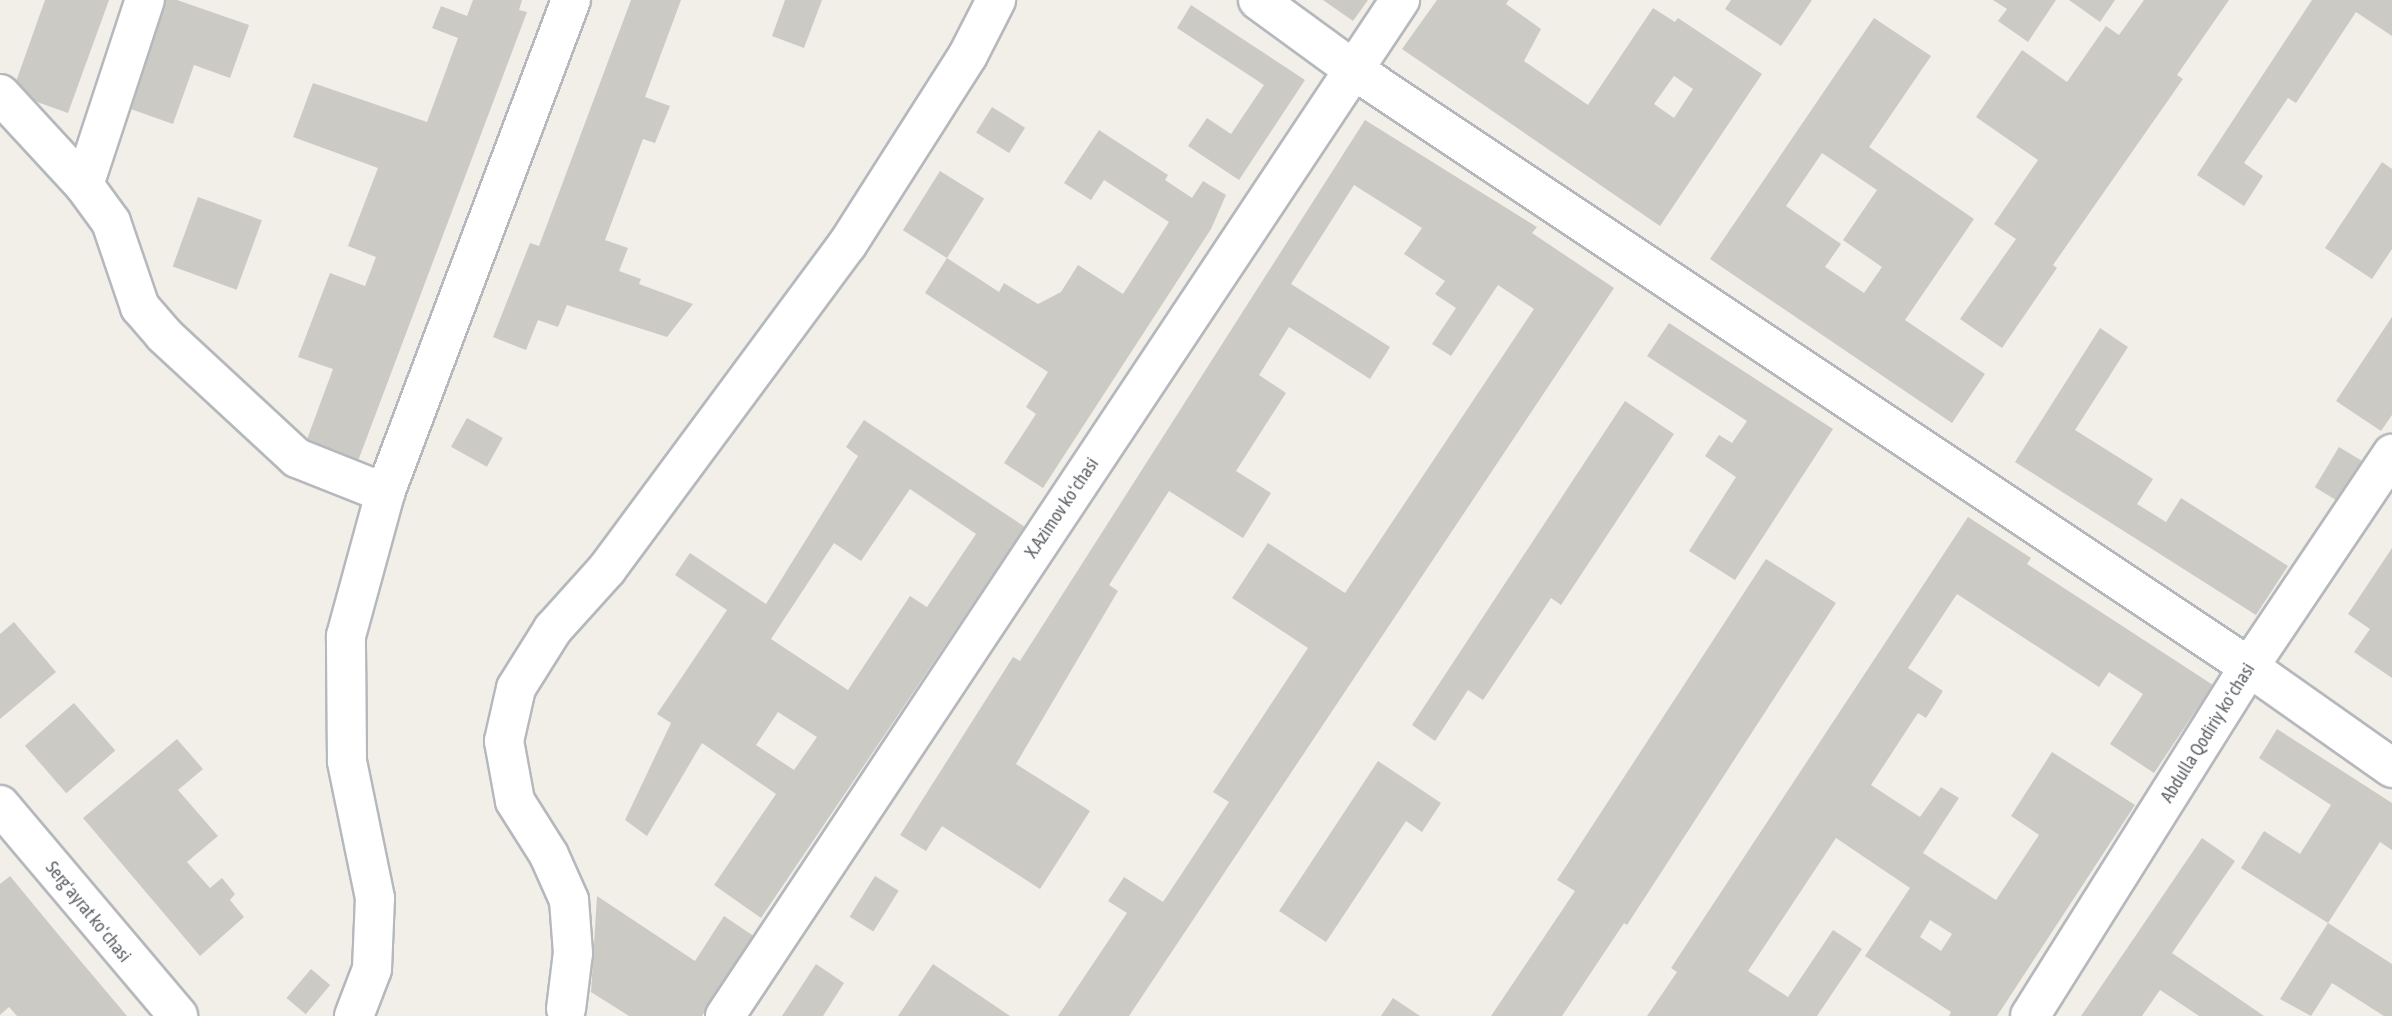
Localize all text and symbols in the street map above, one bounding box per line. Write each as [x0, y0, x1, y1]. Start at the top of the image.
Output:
street label: X.Azimov koʻchasi [1021, 454, 1103, 562]
street label: Abdulla Qodiriy koʻchasi [2156, 659, 2260, 807]
street label: Sergʻayrat koʻchasi [41, 857, 135, 967]

